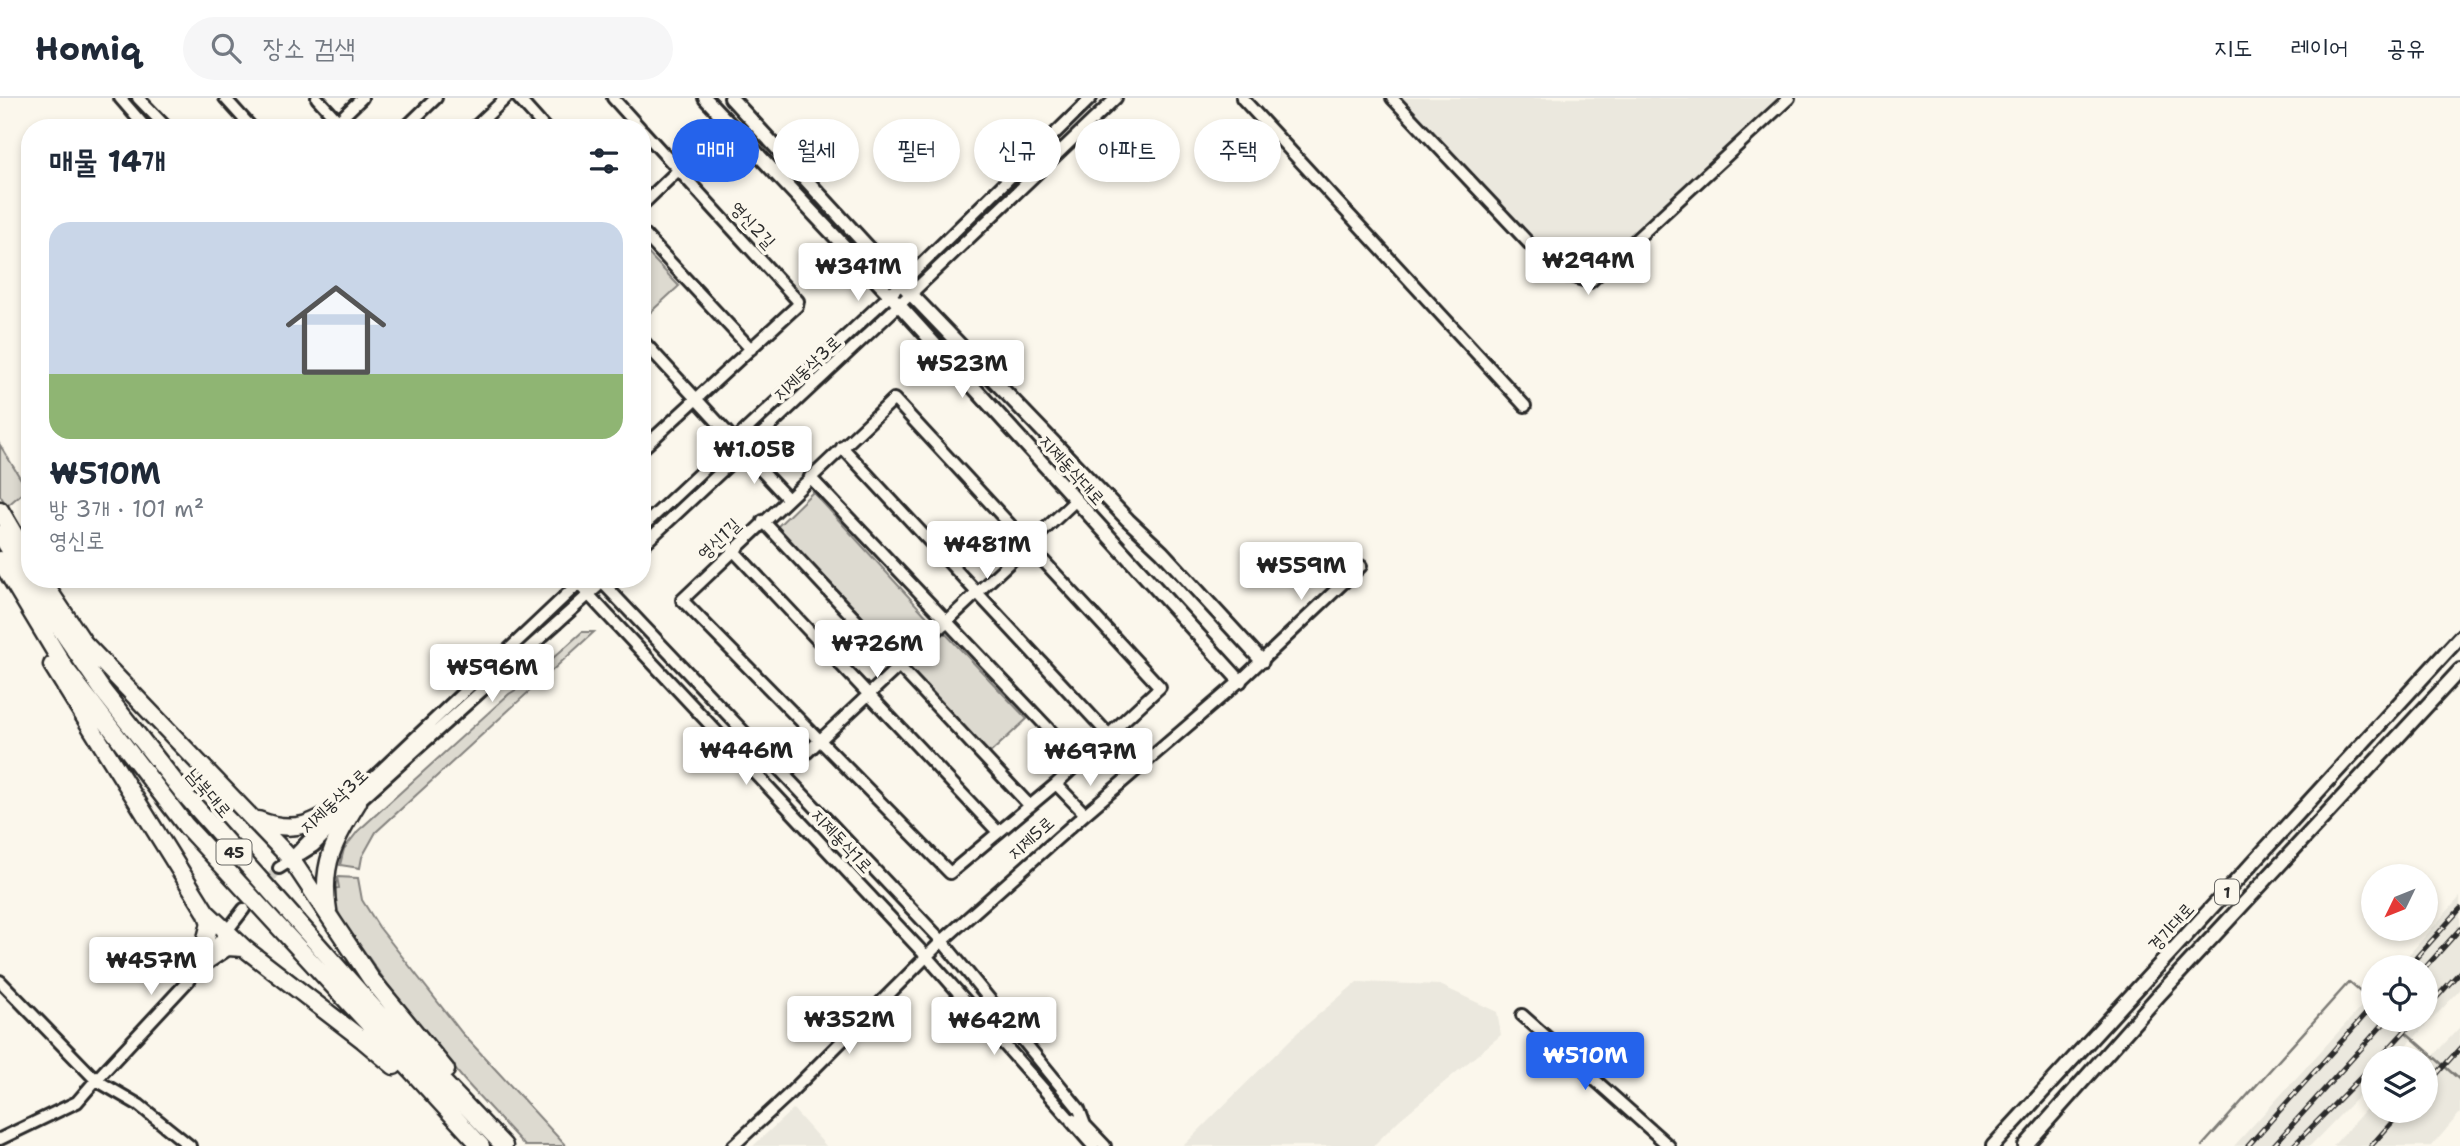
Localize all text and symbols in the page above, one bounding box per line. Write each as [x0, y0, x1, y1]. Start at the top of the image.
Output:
search box [183, 17, 673, 80]
text: Homiq [35, 26, 141, 71]
icon: search [207, 29, 245, 67]
text: 장소 검색 [263, 30, 355, 65]
text: 지도 [2214, 32, 2252, 64]
text: 레이어 [2290, 32, 2348, 64]
text: 공유 [2386, 32, 2425, 64]
chip: 매매 [672, 119, 759, 182]
chip: 월세 [773, 119, 859, 182]
chip: 필터 [873, 119, 960, 182]
chip: 신규 [974, 119, 1061, 182]
chip: 아파트 [1075, 119, 1180, 182]
chip: 주택 [1194, 119, 1281, 182]
text: 매물 14개 [49, 141, 166, 182]
icon: filters [585, 142, 623, 180]
street label: 영신2길 [725, 196, 781, 254]
pin: ₩294M [1539, 238, 1637, 297]
pin: ₩341M [809, 244, 907, 303]
text: ₩294M [1541, 245, 1635, 275]
text: ₩341M [814, 251, 902, 281]
icon: home [273, 267, 399, 393]
street label: 지제동삭3로 [768, 330, 846, 406]
pin: ₩523M [913, 341, 1011, 400]
text: ₩523M [916, 348, 1008, 378]
pin: ₩1.05B [697, 426, 811, 486]
street label: 지제동삭대로 [1034, 430, 1110, 510]
text: ₩1.05B [713, 434, 795, 464]
text: ₩510M [49, 453, 161, 494]
text: 방 3개 · 101 m² [49, 494, 204, 524]
street label: 영신1길 [692, 512, 746, 565]
pin: ₩481M [938, 522, 1036, 581]
text: 영신로 [49, 525, 105, 555]
text: ₩481M [943, 529, 1031, 559]
pin: ₩559M [1252, 542, 1350, 602]
text: ₩559M [1256, 550, 1346, 580]
pin: ₩726M [828, 620, 926, 680]
text: ₩726M [831, 628, 923, 658]
pin: ₩596M [443, 644, 541, 704]
text: ₩596M [446, 652, 538, 682]
pin: ₩446M [697, 728, 795, 787]
pin: ₩697M [1041, 728, 1139, 788]
text: ₩446M [699, 735, 793, 765]
text: ₩697M [1043, 736, 1137, 766]
street label: 남북대로 [181, 763, 237, 823]
street label: 지제동삭3로 [295, 763, 373, 839]
street label: 지제동삭1로 [806, 804, 878, 878]
street label: 지제5로 [1003, 811, 1059, 865]
road number: 45 [216, 839, 252, 864]
north arrow [2361, 864, 2438, 942]
map controls [2361, 864, 2438, 1123]
road number: 1 [2215, 880, 2239, 904]
street label: 경기대로 [2143, 897, 2199, 957]
pin: ₩457M [102, 937, 200, 997]
text: ₩457M [105, 945, 197, 975]
button: locate [2361, 955, 2438, 1032]
pin: ₩352M [800, 996, 898, 1056]
pin: ₩642M [945, 998, 1043, 1057]
text: ₩352M [803, 1004, 895, 1034]
text: ₩642M [947, 1005, 1041, 1035]
pin: ₩510M [1536, 1032, 1634, 1092]
text: ₩510M [1542, 1040, 1628, 1070]
button: layers [2361, 1046, 2438, 1123]

